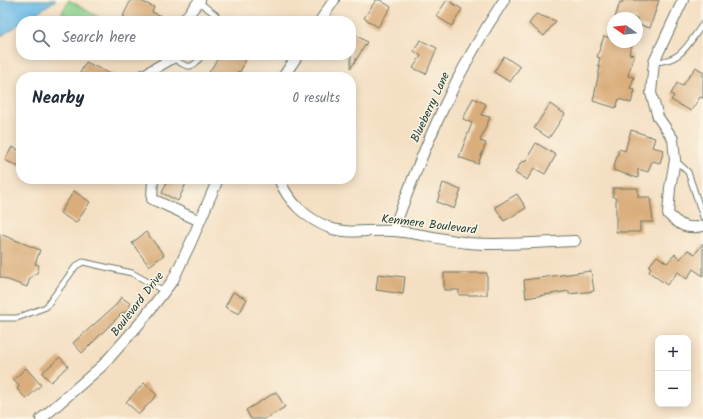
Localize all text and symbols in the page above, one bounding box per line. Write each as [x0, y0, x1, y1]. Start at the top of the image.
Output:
north arrow [607, 12, 643, 48]
search box [16, 16, 356, 60]
text: Search here [62, 26, 136, 50]
icon: search [30, 27, 52, 49]
street label: Blueberry Lane [406, 68, 455, 146]
text: Nearby [32, 85, 84, 112]
text: 0 results [293, 88, 340, 109]
street label: Kenmere Boulevard [380, 209, 479, 240]
street label: Boulevard Drive [106, 267, 169, 341]
map controls [655, 335, 691, 407]
button: + [655, 335, 691, 371]
button: − [655, 371, 691, 407]

